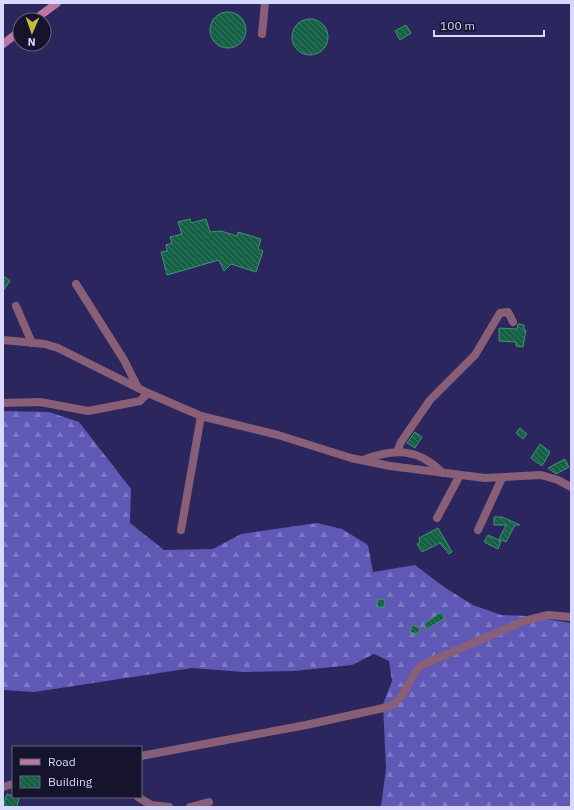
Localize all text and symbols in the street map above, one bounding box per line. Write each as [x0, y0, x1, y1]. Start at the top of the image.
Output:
north arrow [12, 12, 52, 52]
scale bar [434, 12, 544, 38]
text: 100 m [440, 18, 475, 33]
text: N [27, 35, 36, 49]
legend [12, 746, 142, 798]
text: Road [48, 754, 76, 769]
text: Building [48, 774, 93, 789]

